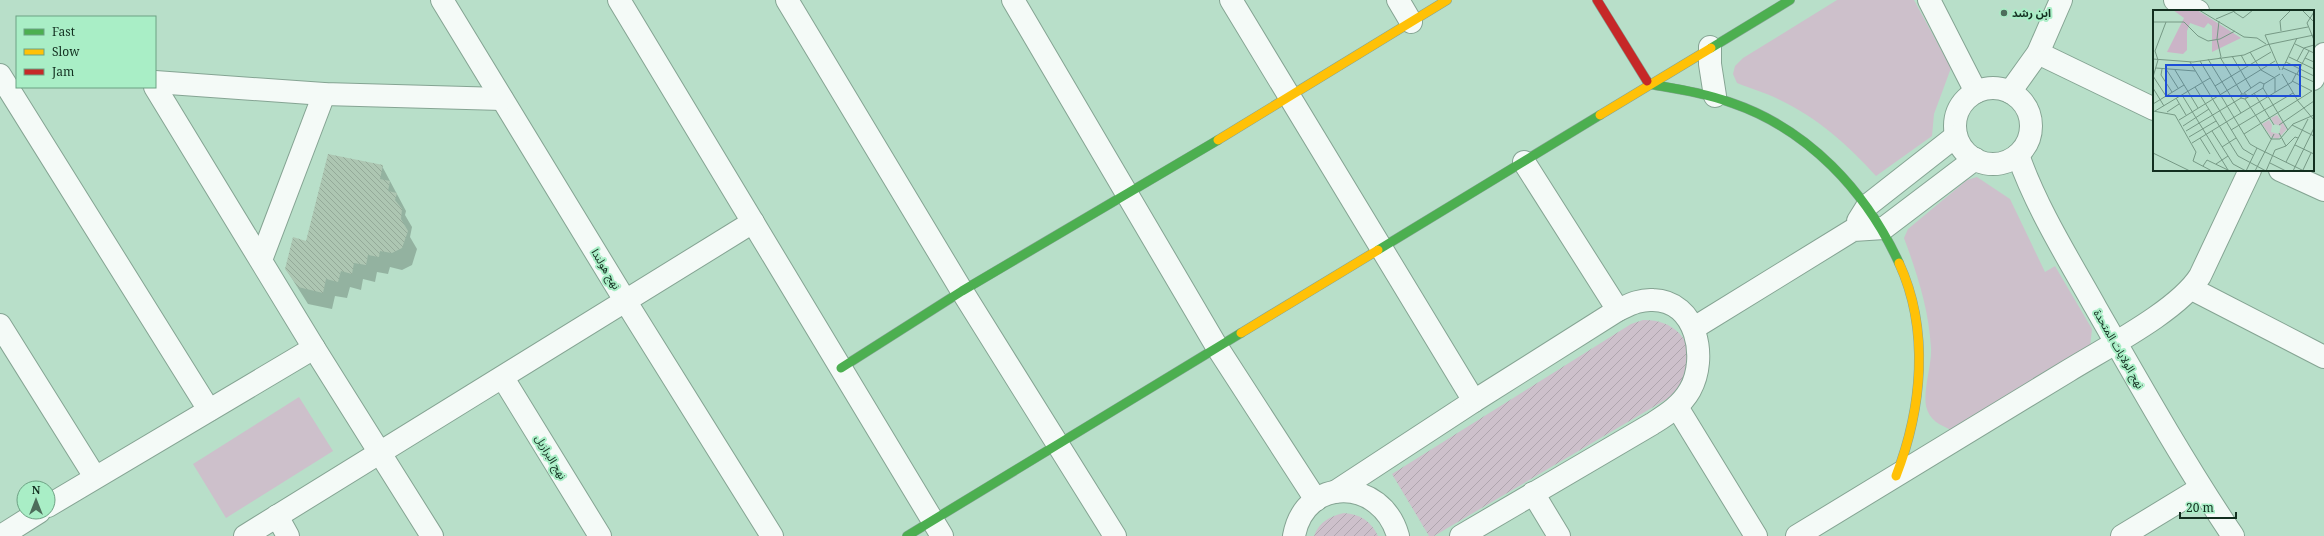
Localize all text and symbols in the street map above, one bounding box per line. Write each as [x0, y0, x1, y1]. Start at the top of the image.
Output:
place label: ابن رشد [2012, 5, 2051, 20]
marker: ابن رشد [1999, 8, 2009, 18]
inset map [2153, 10, 2314, 171]
legend [16, 16, 156, 88]
text: Fast [52, 23, 75, 40]
text: Slow [52, 43, 80, 60]
text: Jam [51, 63, 74, 80]
street label: نهج هولندا [588, 246, 625, 292]
street label: نهج الولايات المتحدة [2090, 306, 2148, 392]
street label: نهج البرازيل [531, 432, 571, 482]
north arrow [16, 480, 56, 520]
text: N [32, 482, 41, 497]
scale bar [2180, 494, 2236, 520]
text: 20 m [2186, 499, 2214, 516]

